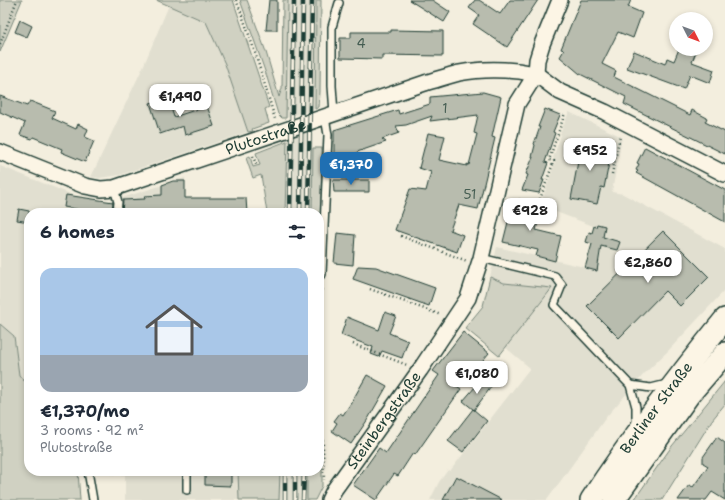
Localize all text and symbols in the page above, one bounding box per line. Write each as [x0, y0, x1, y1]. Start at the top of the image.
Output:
north arrow [669, 12, 713, 56]
map controls [669, 12, 713, 56]
house number: 4 [356, 35, 366, 52]
pin: €1,490 [147, 84, 213, 118]
text: €1,490 [158, 88, 202, 105]
house number: 1 [442, 100, 448, 117]
street label: Plutostraße [223, 114, 309, 160]
pin: €952 [566, 138, 614, 172]
text: €952 [572, 142, 608, 159]
pin: €1,370 [318, 152, 384, 186]
text: €1,370 [329, 156, 373, 173]
house number: 51 [464, 186, 476, 203]
pin: €928 [506, 198, 554, 232]
text: €928 [512, 202, 548, 219]
text: 6 homes [40, 221, 115, 243]
icon: filters [286, 221, 308, 243]
pin: €2,860 [615, 250, 681, 284]
text: €2,860 [624, 254, 672, 271]
icon: home [138, 294, 210, 366]
street label: Berliner Straße [615, 358, 697, 458]
pin: €1,080 [444, 361, 510, 395]
text: €1,080 [455, 365, 499, 382]
street label: Steinbergstraße [342, 367, 426, 473]
text: €1,370/mo [40, 400, 130, 422]
text: 3 rooms · 92 m² [40, 422, 144, 439]
text: Plutostraße [40, 439, 113, 456]

